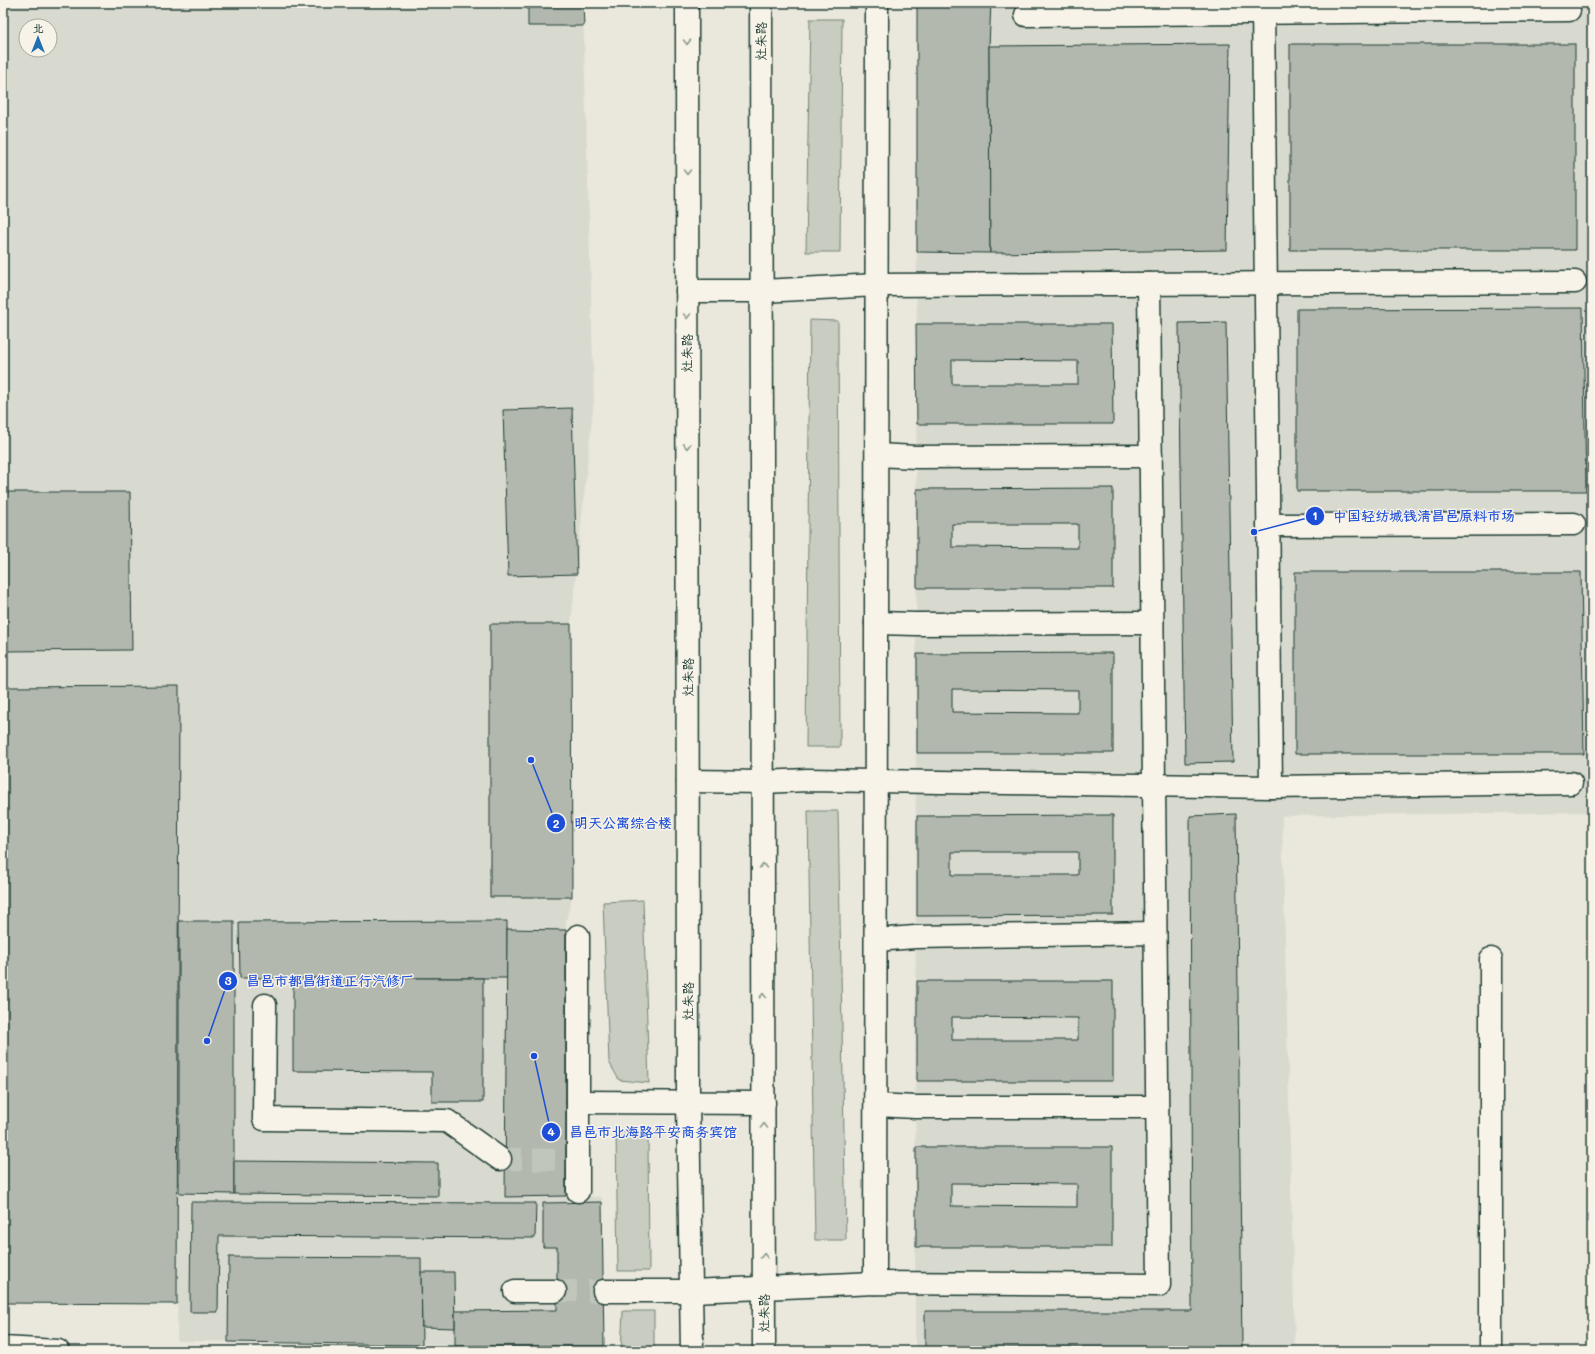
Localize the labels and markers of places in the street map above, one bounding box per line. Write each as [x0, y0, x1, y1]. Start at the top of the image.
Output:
callout: 中国轻纺城钱清昌邑原料市场 [1305, 503, 1523, 529]
callout: 明天公寓综合楼 [546, 810, 680, 836]
callout: 昌邑市都昌街道正行汽修厂 [218, 968, 422, 994]
callout: 昌邑市北海路平安商务宾馆 [541, 1119, 745, 1145]

